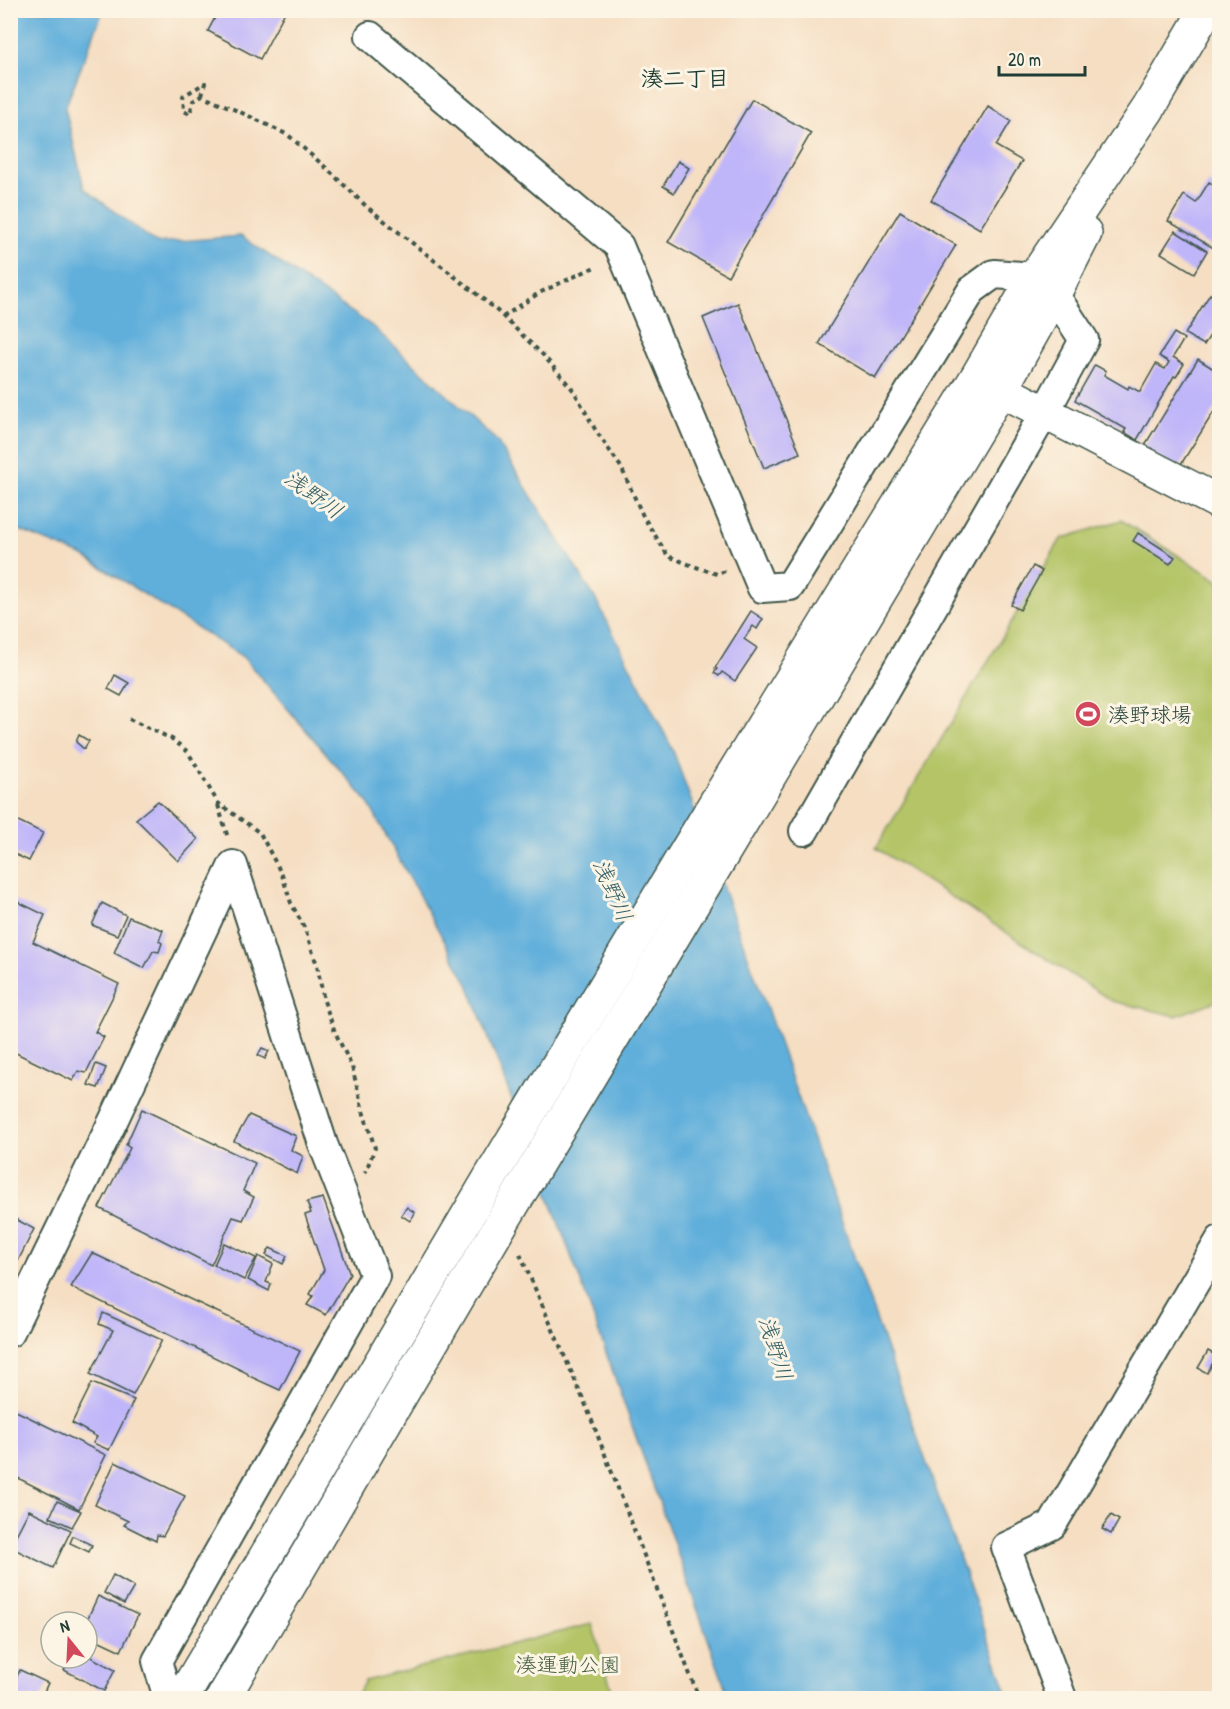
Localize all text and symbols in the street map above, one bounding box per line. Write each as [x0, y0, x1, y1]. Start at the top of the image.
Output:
scale bar [999, 39, 1084, 77]
text: 20 m [1008, 47, 1041, 72]
district label: 湊二丁目 [641, 63, 729, 93]
water label: 浅野川 [278, 462, 350, 526]
sports icon: 湊野球場 [1073, 699, 1103, 729]
place label: 湊野球場 [1108, 700, 1192, 729]
water label: 浅野川 [586, 854, 640, 926]
water label: 浅野川 [752, 1312, 800, 1384]
north arrow [39, 1610, 99, 1670]
text: N [57, 1614, 72, 1638]
park label: 湊運動公園 [516, 1650, 621, 1679]

